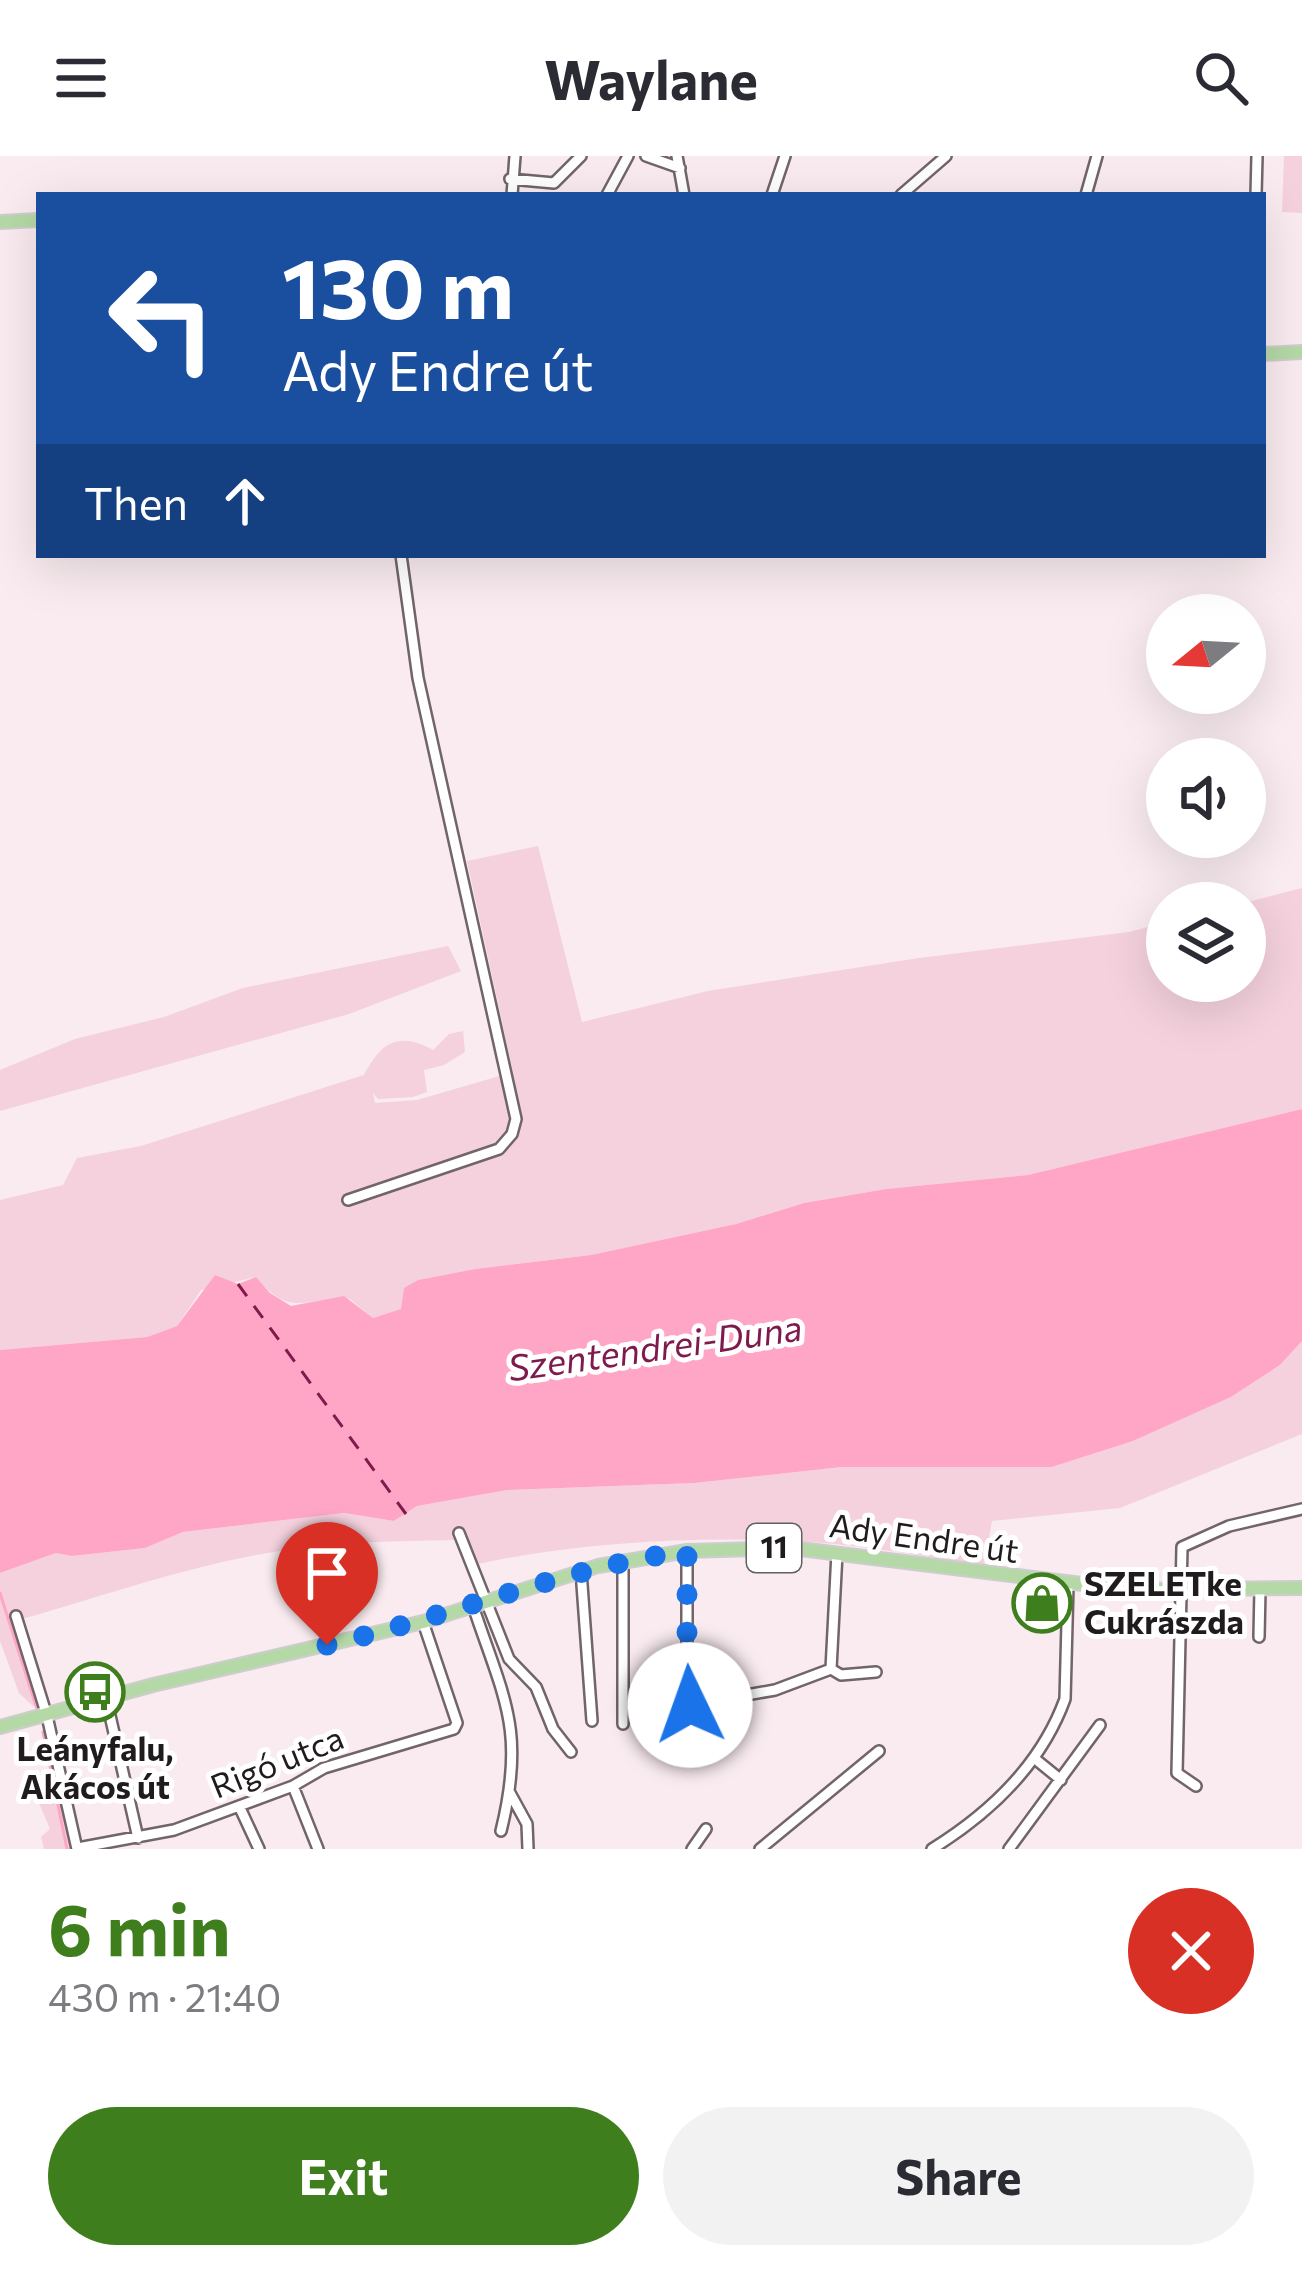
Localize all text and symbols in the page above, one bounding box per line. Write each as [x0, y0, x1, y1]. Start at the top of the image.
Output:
icon: menu [48, 45, 114, 111]
text: Waylane [544, 45, 758, 111]
icon: search [1188, 45, 1254, 111]
text: 130 m [282, 234, 514, 336]
icon: left [84, 240, 240, 396]
text: Ady Endre út [282, 336, 593, 402]
icon: ahead [212, 468, 278, 534]
text: Then [84, 474, 188, 529]
north arrow [1146, 594, 1266, 714]
map controls [1146, 594, 1266, 1002]
button: sound [1146, 738, 1266, 858]
button: layers [1146, 882, 1266, 1002]
water label: Szentendrei-Duna [505, 1304, 805, 1388]
street label: Ady Endre út [827, 1503, 1021, 1570]
pin [276, 1522, 378, 1645]
road number: 11 [747, 1524, 801, 1572]
icon: arrive [294, 1540, 360, 1606]
place label: SZELETke Cukrászda [1084, 1562, 1244, 1641]
shop icon: SZELETke Cukrászda [1011, 1572, 1073, 1634]
position arrow [627, 1642, 753, 1768]
bus stop icon: Leányfalu, Akácos út [64, 1661, 126, 1723]
street label: Rigó utca [204, 1715, 349, 1806]
place label: Leányfalu, Akácos út [16, 1727, 174, 1806]
text: 6 min [48, 1883, 231, 1971]
button: close [1128, 1888, 1254, 2014]
text: 430 m · 21:40 [48, 1972, 281, 2020]
button: Exit [48, 2107, 639, 2245]
button: Share [663, 2107, 1254, 2245]

